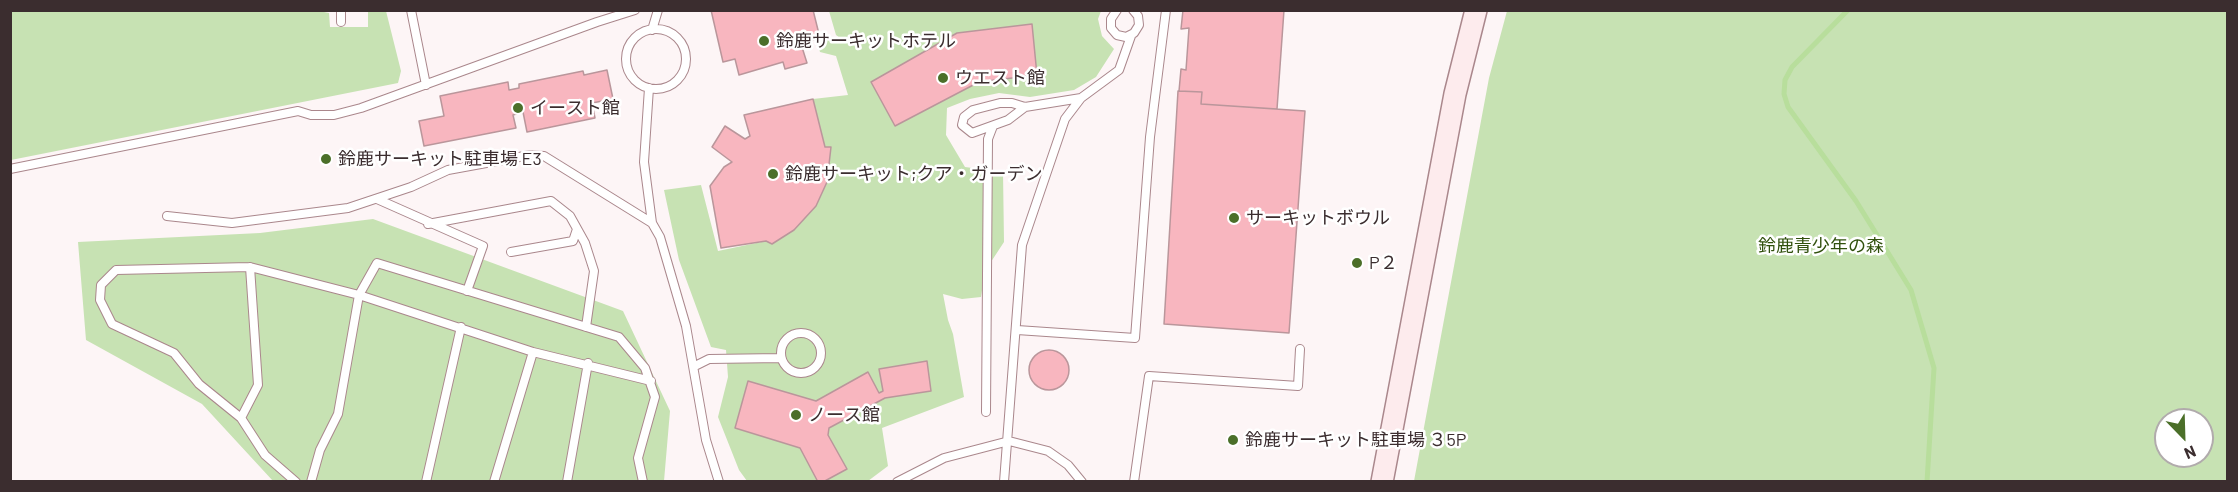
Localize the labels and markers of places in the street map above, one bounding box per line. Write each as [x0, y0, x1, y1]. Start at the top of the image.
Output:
place label: 鈴鹿サーキットホテル [776, 30, 956, 52]
marker: 鈴鹿サーキットホテル [757, 34, 771, 48]
place label: ウエスト館 [955, 67, 1045, 89]
marker: ウエスト館 [936, 71, 950, 85]
place label: イースト館 [530, 97, 620, 119]
marker: イースト館 [511, 101, 525, 115]
place label: 鈴鹿サーキット駐車場 E3 [338, 148, 542, 170]
marker: 鈴鹿サーキット駐車場 E3 [319, 152, 333, 166]
place label: 鈴鹿サーキット;クア・ガーデン [785, 163, 1043, 185]
marker: 鈴鹿サーキット;クア・ガーデン [766, 167, 780, 181]
place label: サーキットボウル [1246, 207, 1390, 229]
marker: サーキットボウル [1227, 211, 1241, 225]
place label: P２ [1369, 252, 1398, 274]
marker: P２ [1350, 256, 1364, 270]
place label: ノース館 [808, 404, 880, 426]
marker: ノース館 [789, 408, 803, 422]
place label: 鈴鹿サーキット駐車場 ３5P [1245, 429, 1467, 451]
marker: 鈴鹿サーキット駐車場 ３5P [1226, 433, 1240, 447]

